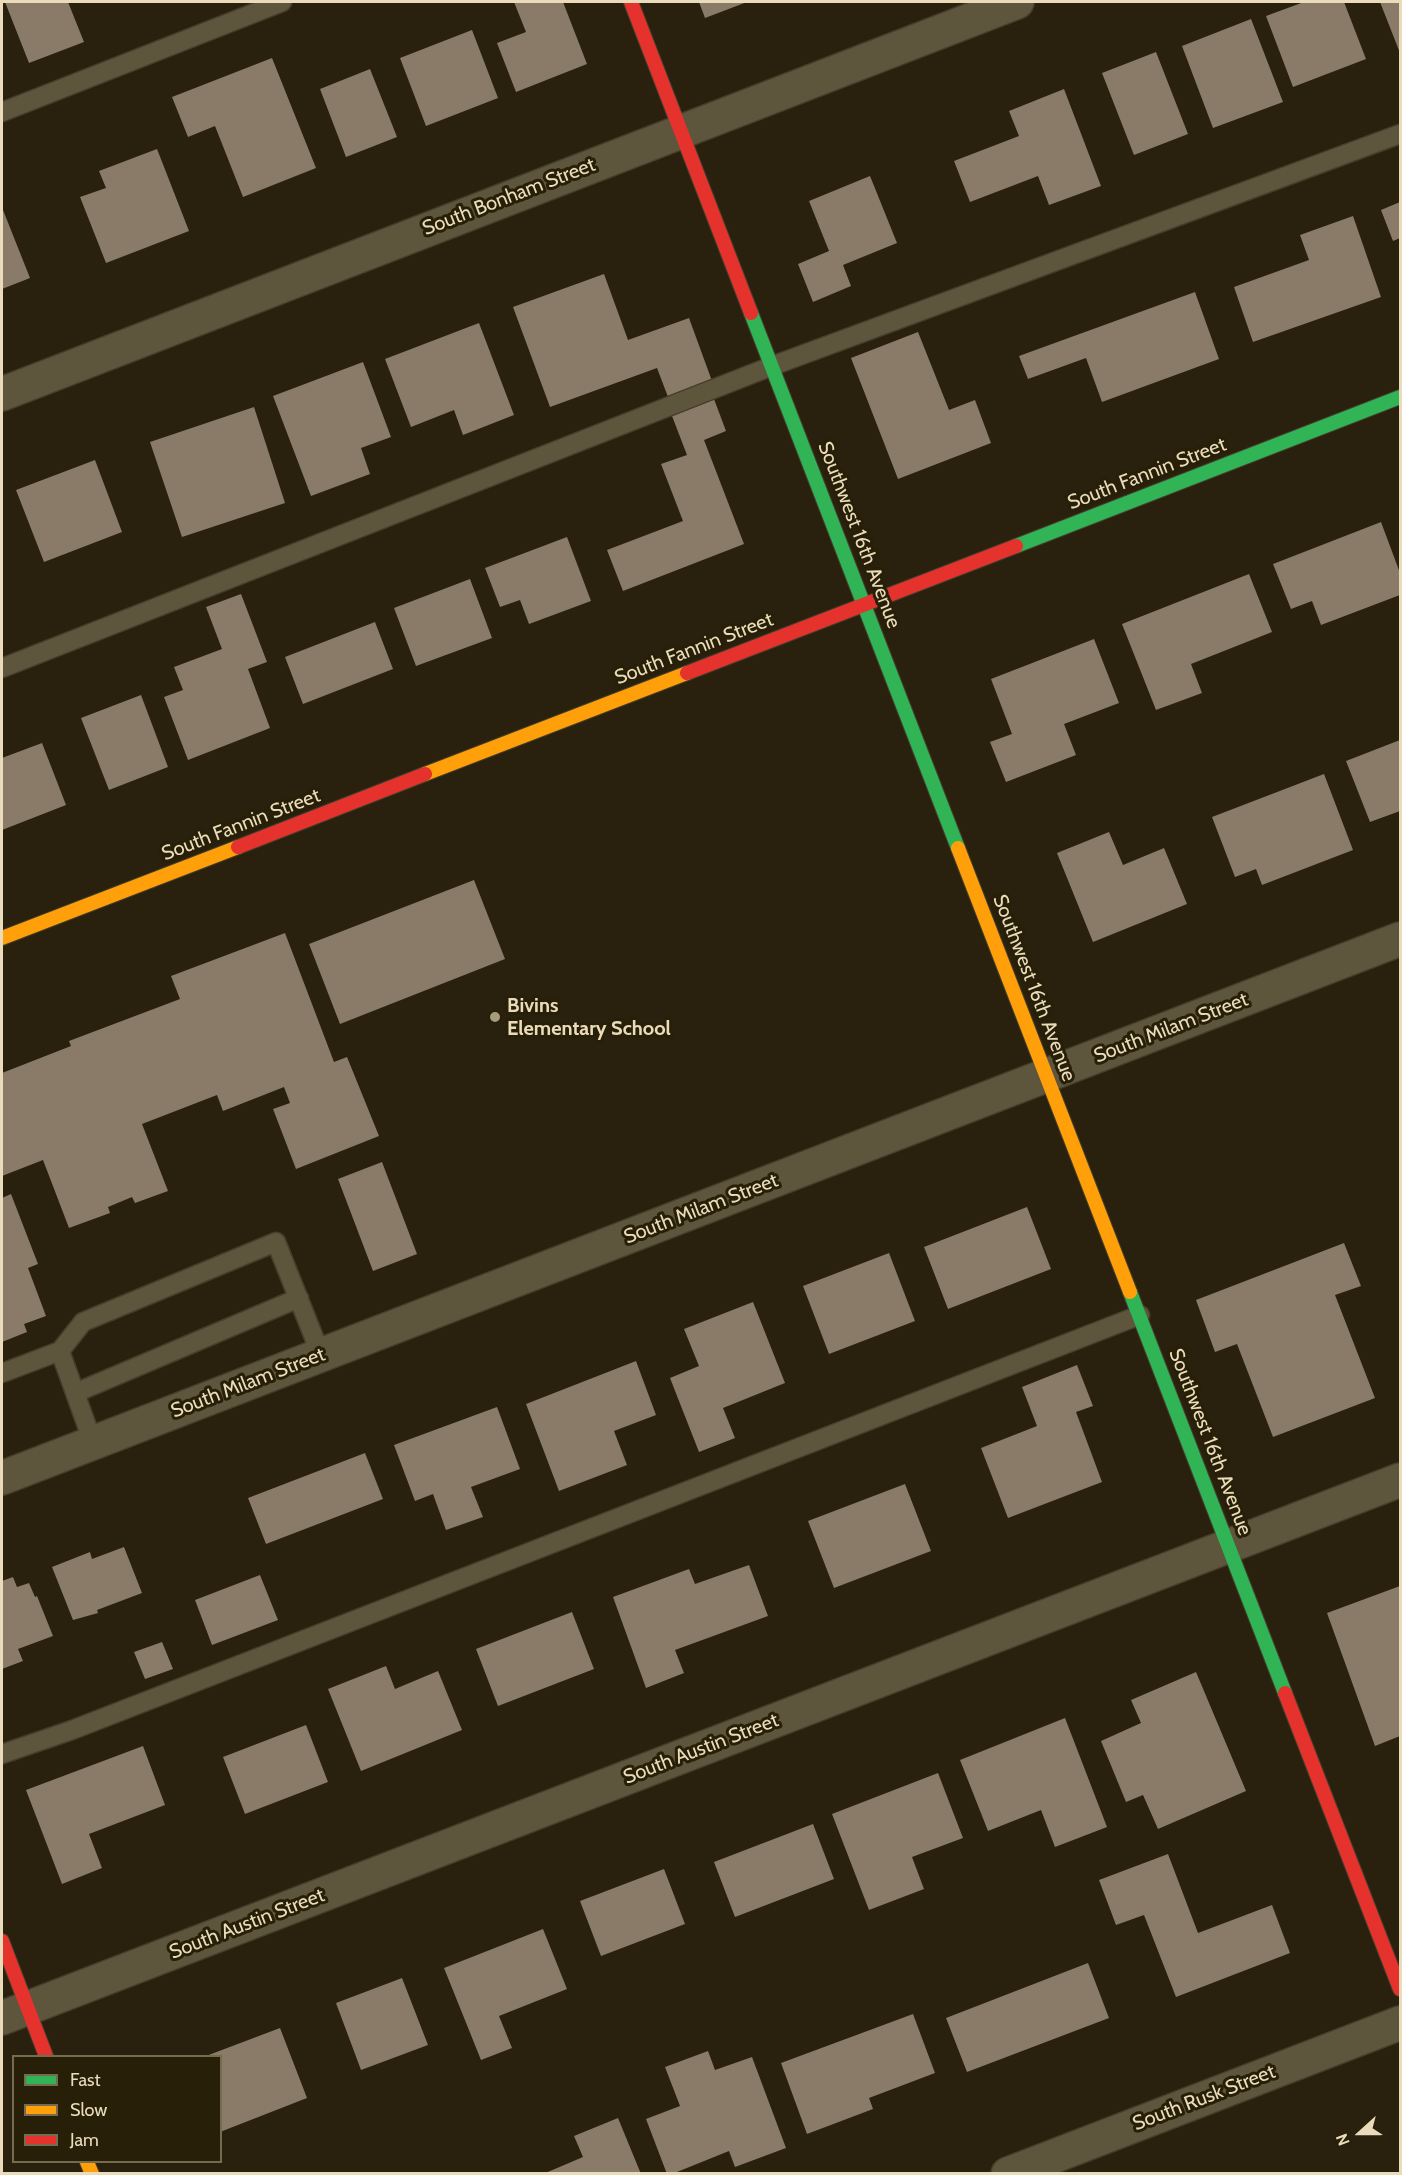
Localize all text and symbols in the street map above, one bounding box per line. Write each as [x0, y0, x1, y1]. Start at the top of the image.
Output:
street label: South Bonham Street [419, 153, 599, 241]
street label: South Fannin Street [1064, 433, 1230, 515]
street label: Southwest 16th Avenue [812, 438, 906, 632]
street label: South Fannin Street [611, 608, 777, 690]
street label: South Fannin Street [158, 784, 324, 866]
street label: Southwest 16th Avenue [987, 891, 1081, 1085]
street label: South Milam Street [1090, 988, 1252, 1068]
place label: Bivins Elementary School [507, 994, 671, 1041]
marker: Bivins Elementary School [488, 1010, 502, 1024]
street label: South Milam Street [620, 1169, 782, 1249]
street label: South Milam Street [167, 1343, 329, 1423]
street label: Southwest 16th Avenue [1163, 1345, 1257, 1539]
street label: South Austin Street [620, 1708, 782, 1790]
street label: South Austin Street [166, 1883, 328, 1965]
legend [12, 2055, 222, 2163]
street label: South Rusk Street [1129, 2060, 1279, 2136]
text: Fast [70, 2069, 101, 2091]
text: Slow [70, 2099, 107, 2121]
north arrow [1330, 2103, 1390, 2163]
text: Jam [70, 2129, 99, 2151]
text: N [1332, 2131, 1354, 2148]

